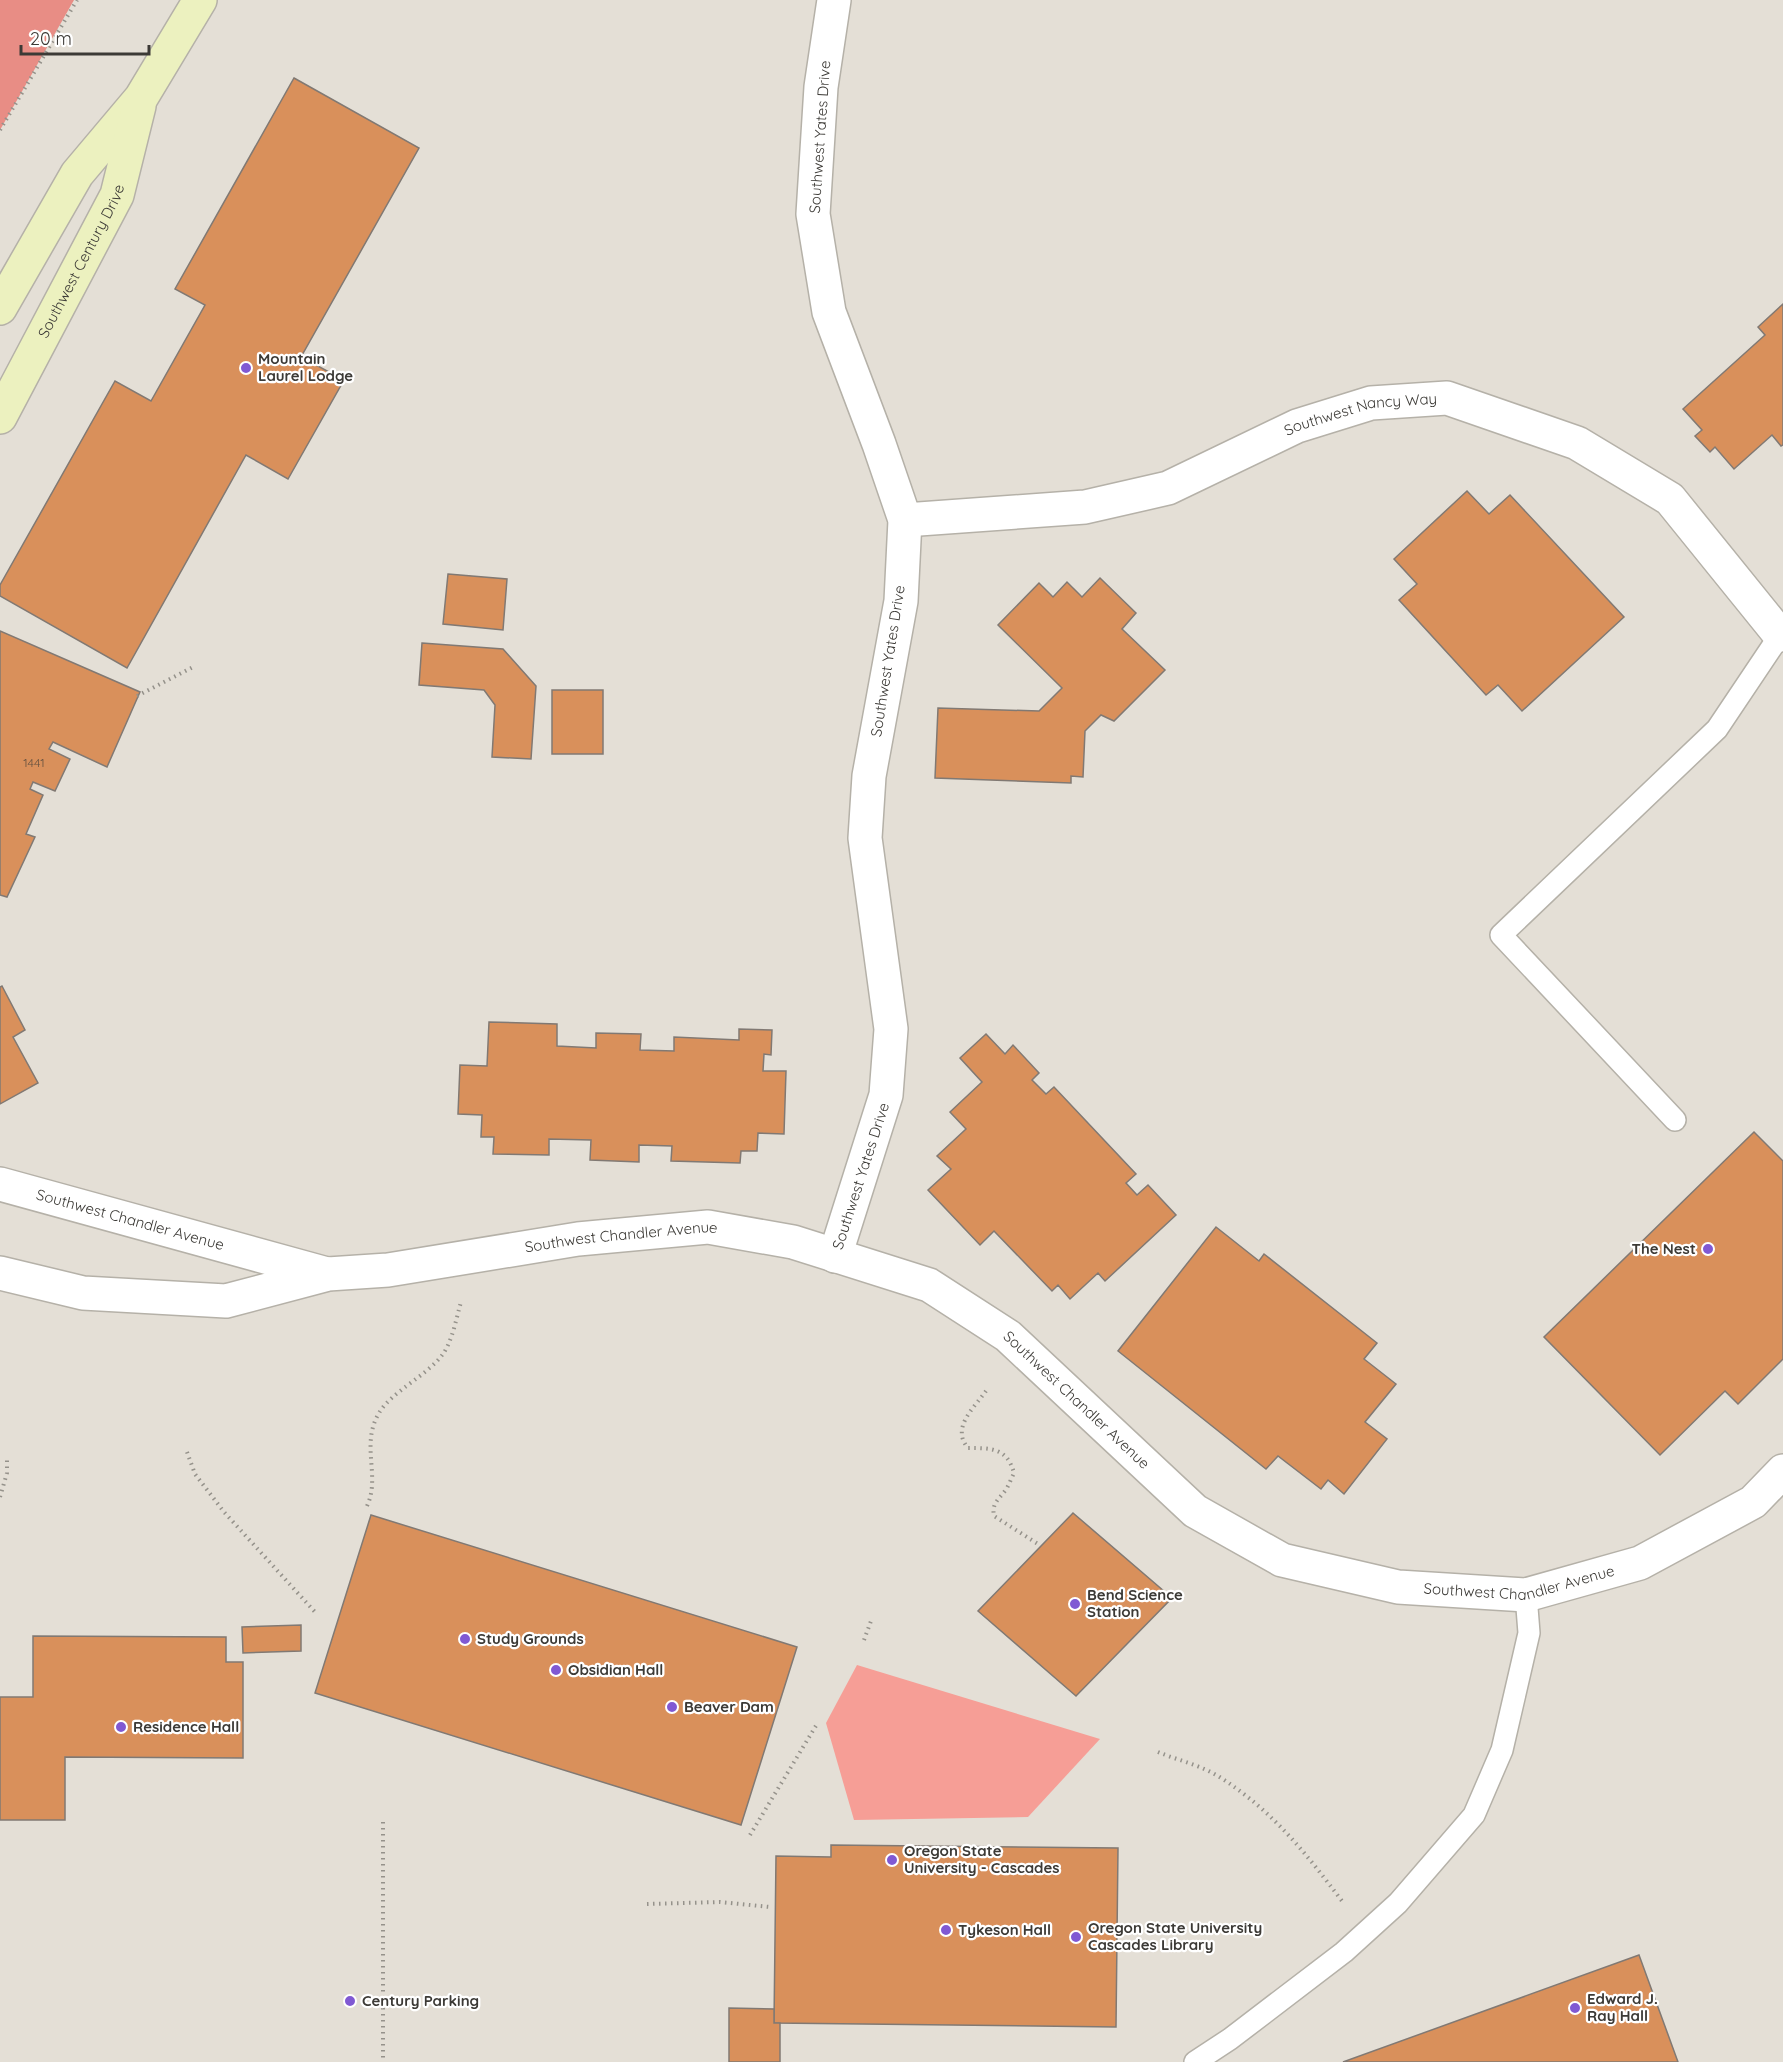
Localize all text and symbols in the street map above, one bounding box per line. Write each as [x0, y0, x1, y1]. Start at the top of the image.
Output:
scale bar [21, 18, 148, 56]
text: 20 m [30, 27, 72, 50]
street label: Southwest Yates Drive [805, 60, 834, 214]
street label: Southwest Century Drive [33, 182, 128, 341]
place label: Mountain Laurel Lodge [258, 349, 353, 385]
marker: Mountain Laurel Lodge [239, 361, 253, 375]
street label: Southwest Nancy Way [1281, 389, 1438, 440]
street label: Southwest Yates Drive [866, 584, 909, 738]
house number: 1441 [23, 755, 45, 770]
street label: Southwest Yates Drive [828, 1100, 893, 1252]
street label: Southwest Chandler Avenue [34, 1184, 226, 1254]
street label: Southwest Chandler Avenue [523, 1217, 719, 1257]
place label: The Nest [1632, 1239, 1696, 1258]
marker: The Nest [1701, 1242, 1715, 1256]
street label: Southwest Chandler Avenue [999, 1326, 1154, 1473]
street label: Southwest Chandler Avenue [1423, 1561, 1616, 1604]
place label: Bend Science Station [1087, 1585, 1183, 1621]
marker: Bend Science Station [1068, 1597, 1082, 1611]
place label: Study Grounds [477, 1629, 584, 1648]
marker: Study Grounds [458, 1632, 472, 1646]
place label: Obsidian Hall [568, 1660, 663, 1679]
marker: Obsidian Hall [549, 1663, 563, 1677]
place label: Beaver Dam [684, 1697, 774, 1716]
marker: Beaver Dam [665, 1700, 679, 1714]
place label: Residence Hall [133, 1717, 239, 1736]
marker: Residence Hall [114, 1720, 128, 1734]
place label: Oregon State University - Cascades [904, 1841, 1060, 1877]
marker: Oregon State University - Cascades [885, 1853, 899, 1867]
place label: Oregon State University Cascades Library [1088, 1918, 1262, 1954]
place label: Tykeson Hall [958, 1920, 1051, 1939]
marker: Tykeson Hall [939, 1923, 953, 1937]
marker: Oregon State University Cascades Library [1069, 1930, 1083, 1944]
place label: Edward J. Ray Hall [1587, 1989, 1658, 2025]
place label: Century Parking [362, 1991, 479, 2010]
marker: Century Parking [343, 1994, 357, 2008]
marker: Edward J. Ray Hall [1568, 2001, 1582, 2015]

